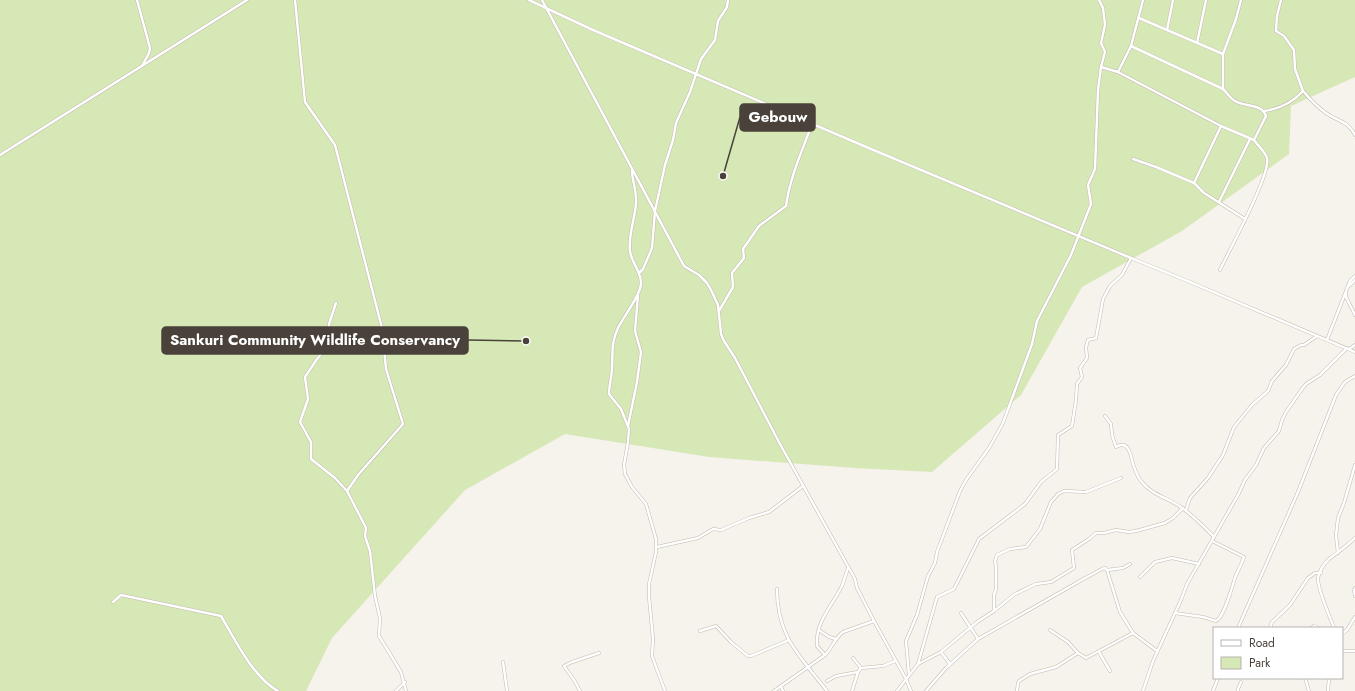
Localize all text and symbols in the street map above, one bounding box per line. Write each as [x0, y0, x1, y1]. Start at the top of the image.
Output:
callout: Gebouw [740, 104, 815, 131]
text: Gebouw [749, 106, 808, 128]
callout: Sankuri Community Wildlife Conservancy [162, 327, 468, 354]
text: Sankuri Community Wildlife Conservancy [170, 329, 460, 351]
legend [1213, 627, 1343, 679]
text: Road [1249, 634, 1275, 652]
text: Park [1249, 654, 1271, 672]

